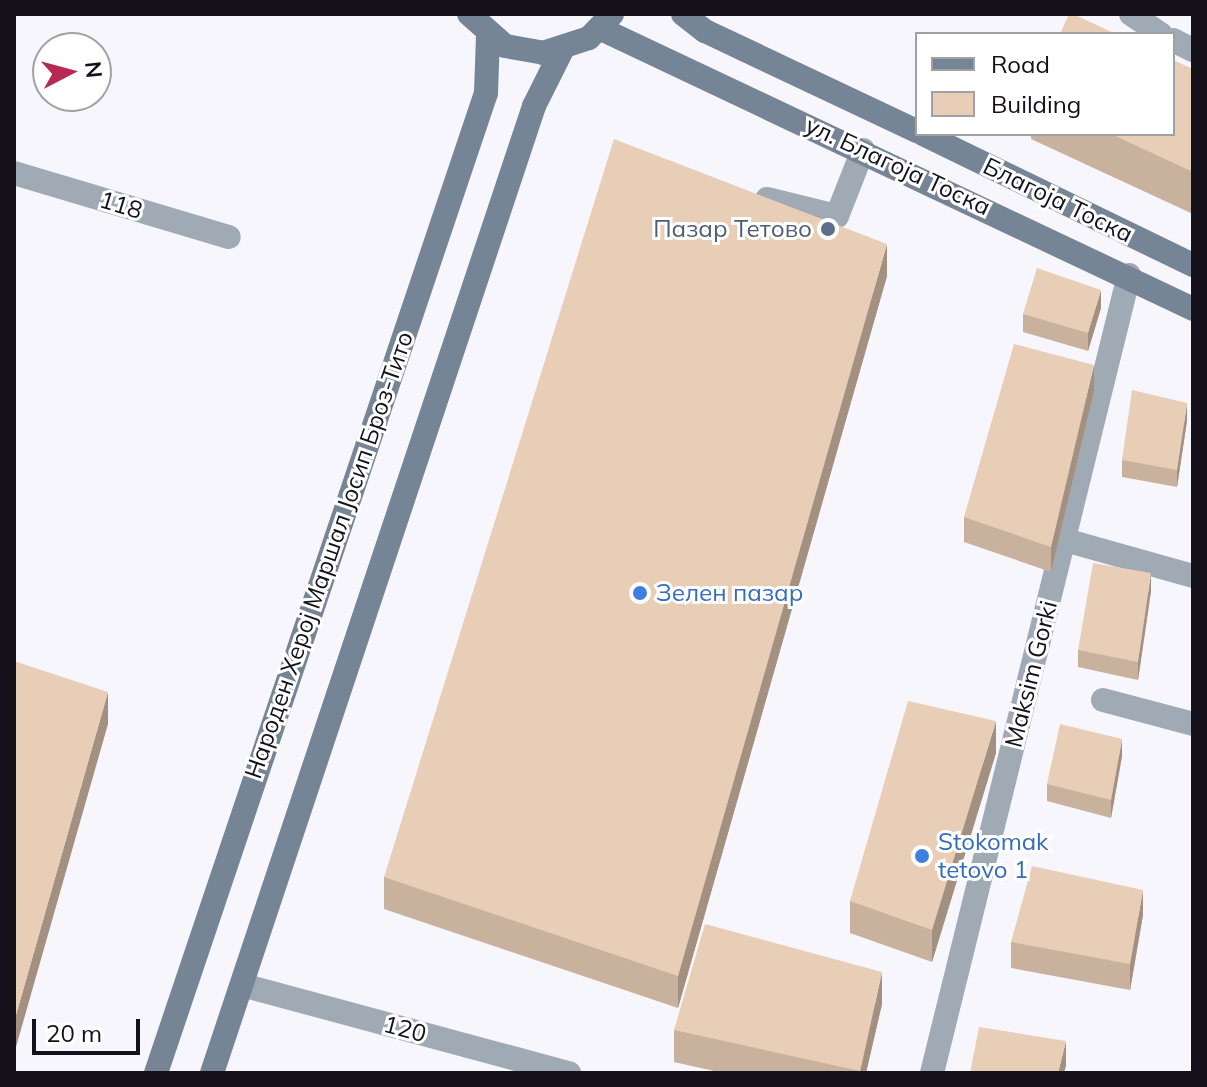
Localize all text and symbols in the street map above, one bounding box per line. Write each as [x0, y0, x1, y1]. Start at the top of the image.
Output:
north arrow [32, 32, 112, 112]
legend [915, 32, 1175, 136]
text: Road [991, 49, 1050, 79]
text: N [79, 60, 109, 79]
text: Building [991, 89, 1081, 119]
street label: ул. Благоја Тоска [801, 111, 995, 221]
street label: Благоја Тоска [979, 151, 1137, 249]
street label: 118 [96, 185, 146, 225]
place label: Пазар Тетово [653, 215, 812, 243]
marker: Пазар Тетово [819, 220, 837, 238]
street label: Народен Херој Маршал Јосип Броз-Тито [239, 328, 419, 782]
place label: Зелен пазар [656, 579, 803, 607]
marker: Зелен пазар [631, 584, 649, 602]
street label: Maksim Gorki [999, 598, 1063, 750]
place label: Stokomak tetovo 1 [938, 828, 1048, 884]
marker: Stokomak tetovo 1 [913, 847, 931, 865]
scale bar [36, 1003, 144, 1053]
street label: 120 [380, 1010, 430, 1048]
text: 20 m [46, 1018, 102, 1048]

